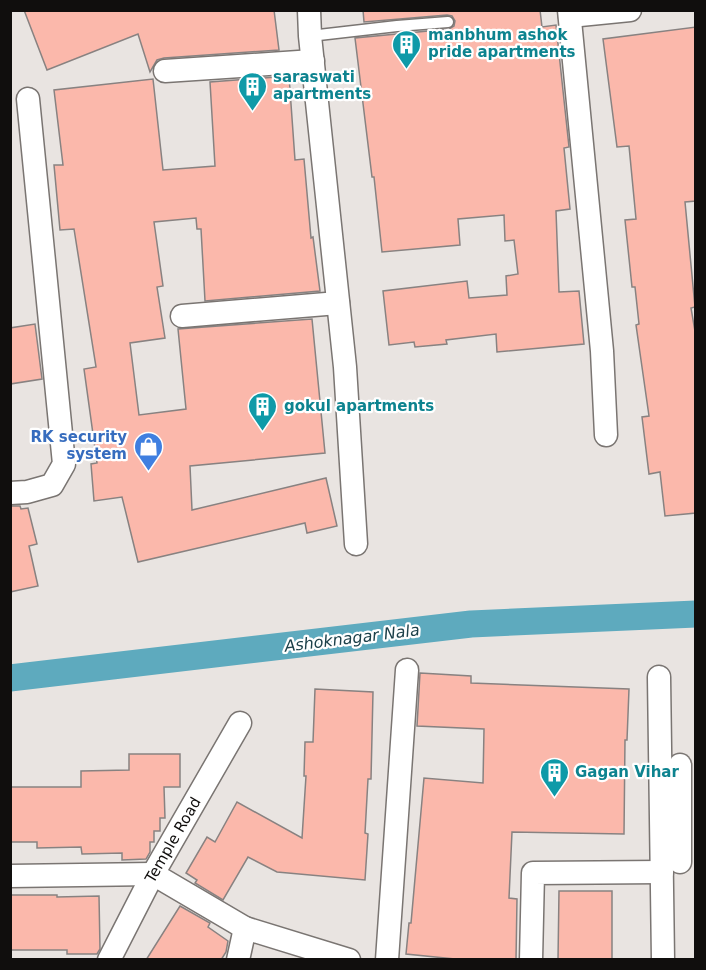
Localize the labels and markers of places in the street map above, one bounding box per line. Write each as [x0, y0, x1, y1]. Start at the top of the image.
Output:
place label: manbhum ashok pride apartments [428, 26, 576, 61]
building icon: manbhum ashok pride apartments [391, 28, 423, 70]
place label: saraswati apartments [273, 68, 371, 103]
building icon: saraswati apartments [236, 70, 268, 112]
building icon: gokul apartments [247, 390, 279, 432]
place label: gokul apartments [284, 397, 434, 415]
place label: RK security system [30, 428, 127, 463]
shop icon: RK security system [132, 430, 164, 472]
building icon: Gagan Vihar [538, 756, 570, 798]
place label: Gagan Vihar [575, 763, 679, 781]

